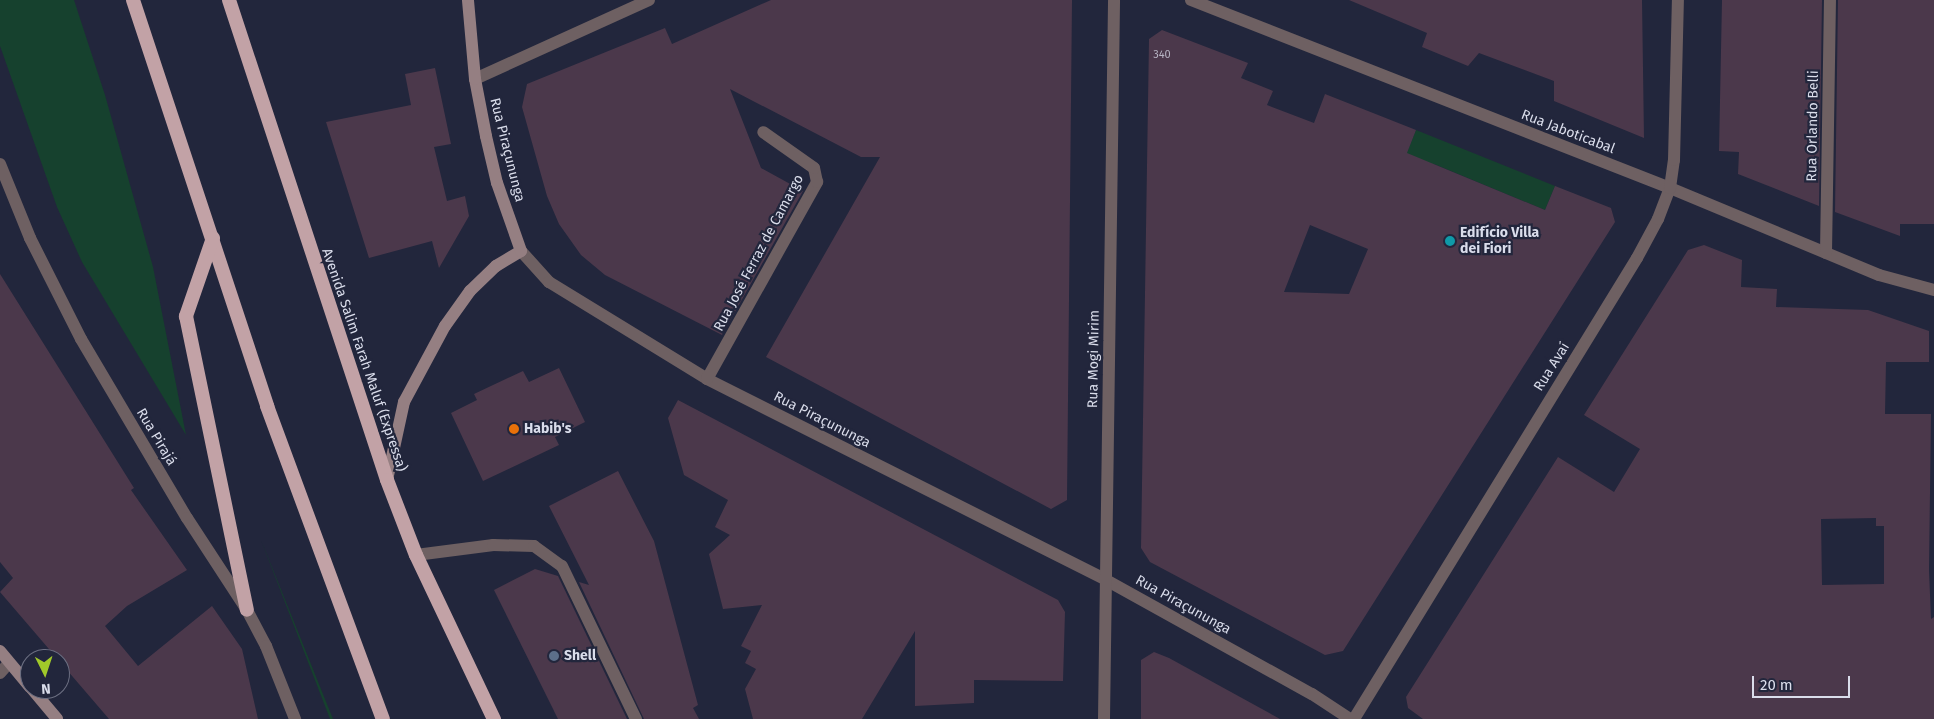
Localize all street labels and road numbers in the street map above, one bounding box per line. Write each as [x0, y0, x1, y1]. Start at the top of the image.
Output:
street label: Rua Orlando Belli [1804, 70, 1822, 182]
street label: Rua Piraçununga [486, 96, 528, 204]
street label: Rua Jaboticabal [1519, 106, 1617, 158]
street label: Rua José Ferraz de Camargo [710, 172, 808, 334]
street label: Avenida Salim Farah Maluf (Expressa) [318, 246, 410, 474]
street label: Rua Mogi Mirim [1085, 310, 1103, 408]
street label: Rua Avaí [1531, 340, 1573, 394]
street label: Rua Piraçununga [771, 388, 873, 452]
street label: Rua Pirajá [132, 405, 180, 469]
street label: Rua Piraçununga [1132, 572, 1234, 638]

